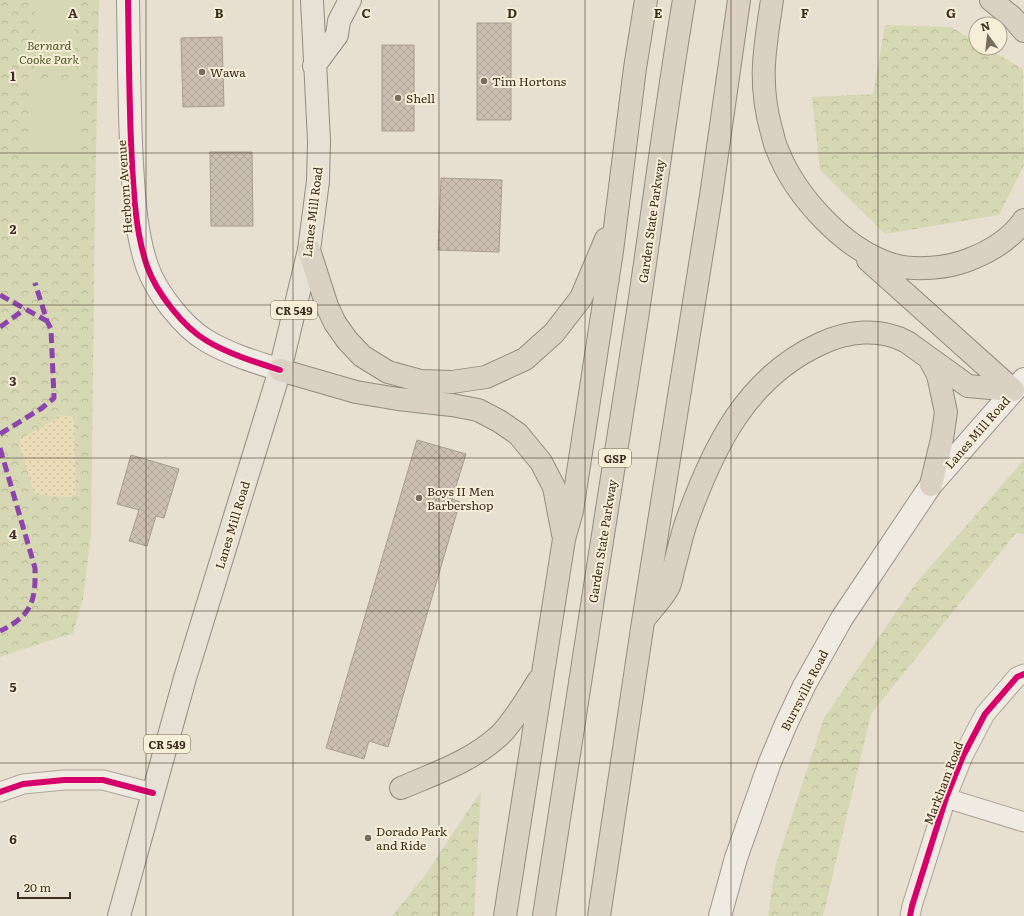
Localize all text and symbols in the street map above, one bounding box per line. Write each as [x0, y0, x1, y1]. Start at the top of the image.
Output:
text: A [68, 3, 78, 22]
text: B [215, 3, 224, 22]
text: C [361, 3, 371, 22]
text: D [507, 3, 517, 22]
text: E [654, 3, 663, 22]
text: F [801, 3, 809, 22]
text: G [946, 3, 956, 22]
north arrow [968, 16, 1008, 56]
text: N [979, 16, 992, 34]
park label: Bernard Cooke Park [19, 36, 79, 68]
place label: Wawa [210, 63, 246, 81]
text: 1 [10, 66, 16, 85]
marker: Wawa [197, 67, 207, 77]
place label: Tim Hortons [492, 72, 567, 90]
marker: Tim Hortons [479, 76, 489, 86]
place label: Shell [406, 89, 435, 107]
marker: Shell [393, 93, 403, 103]
street label: Herborn Avenue [112, 140, 136, 234]
street label: Garden State Parkway [633, 158, 669, 284]
street label: Lanes Mill Road [298, 165, 327, 258]
text: 2 [10, 219, 17, 238]
road number: CR 549 [271, 301, 317, 319]
text: 3 [9, 371, 17, 390]
street label: Lanes Mill Road [940, 391, 1014, 472]
road number: GSP [599, 449, 631, 467]
street label: Lanes Mill Road [210, 478, 254, 571]
street label: Garden State Parkway [583, 478, 621, 604]
place label: Boys II Men Barbershop [427, 482, 494, 514]
marker: Boys II Men Barbershop [414, 493, 424, 503]
text: 4 [9, 524, 17, 543]
street label: Burrsville Road [776, 646, 833, 734]
text: 5 [9, 677, 17, 696]
road number: CR 549 [144, 735, 190, 753]
street label: Markham Road [919, 738, 967, 827]
place label: Dorado Park and Ride [376, 822, 448, 854]
text: 6 [9, 829, 17, 848]
marker: Dorado Park and Ride [363, 833, 373, 843]
scale bar [18, 874, 70, 900]
text: 20 m [24, 878, 51, 896]

